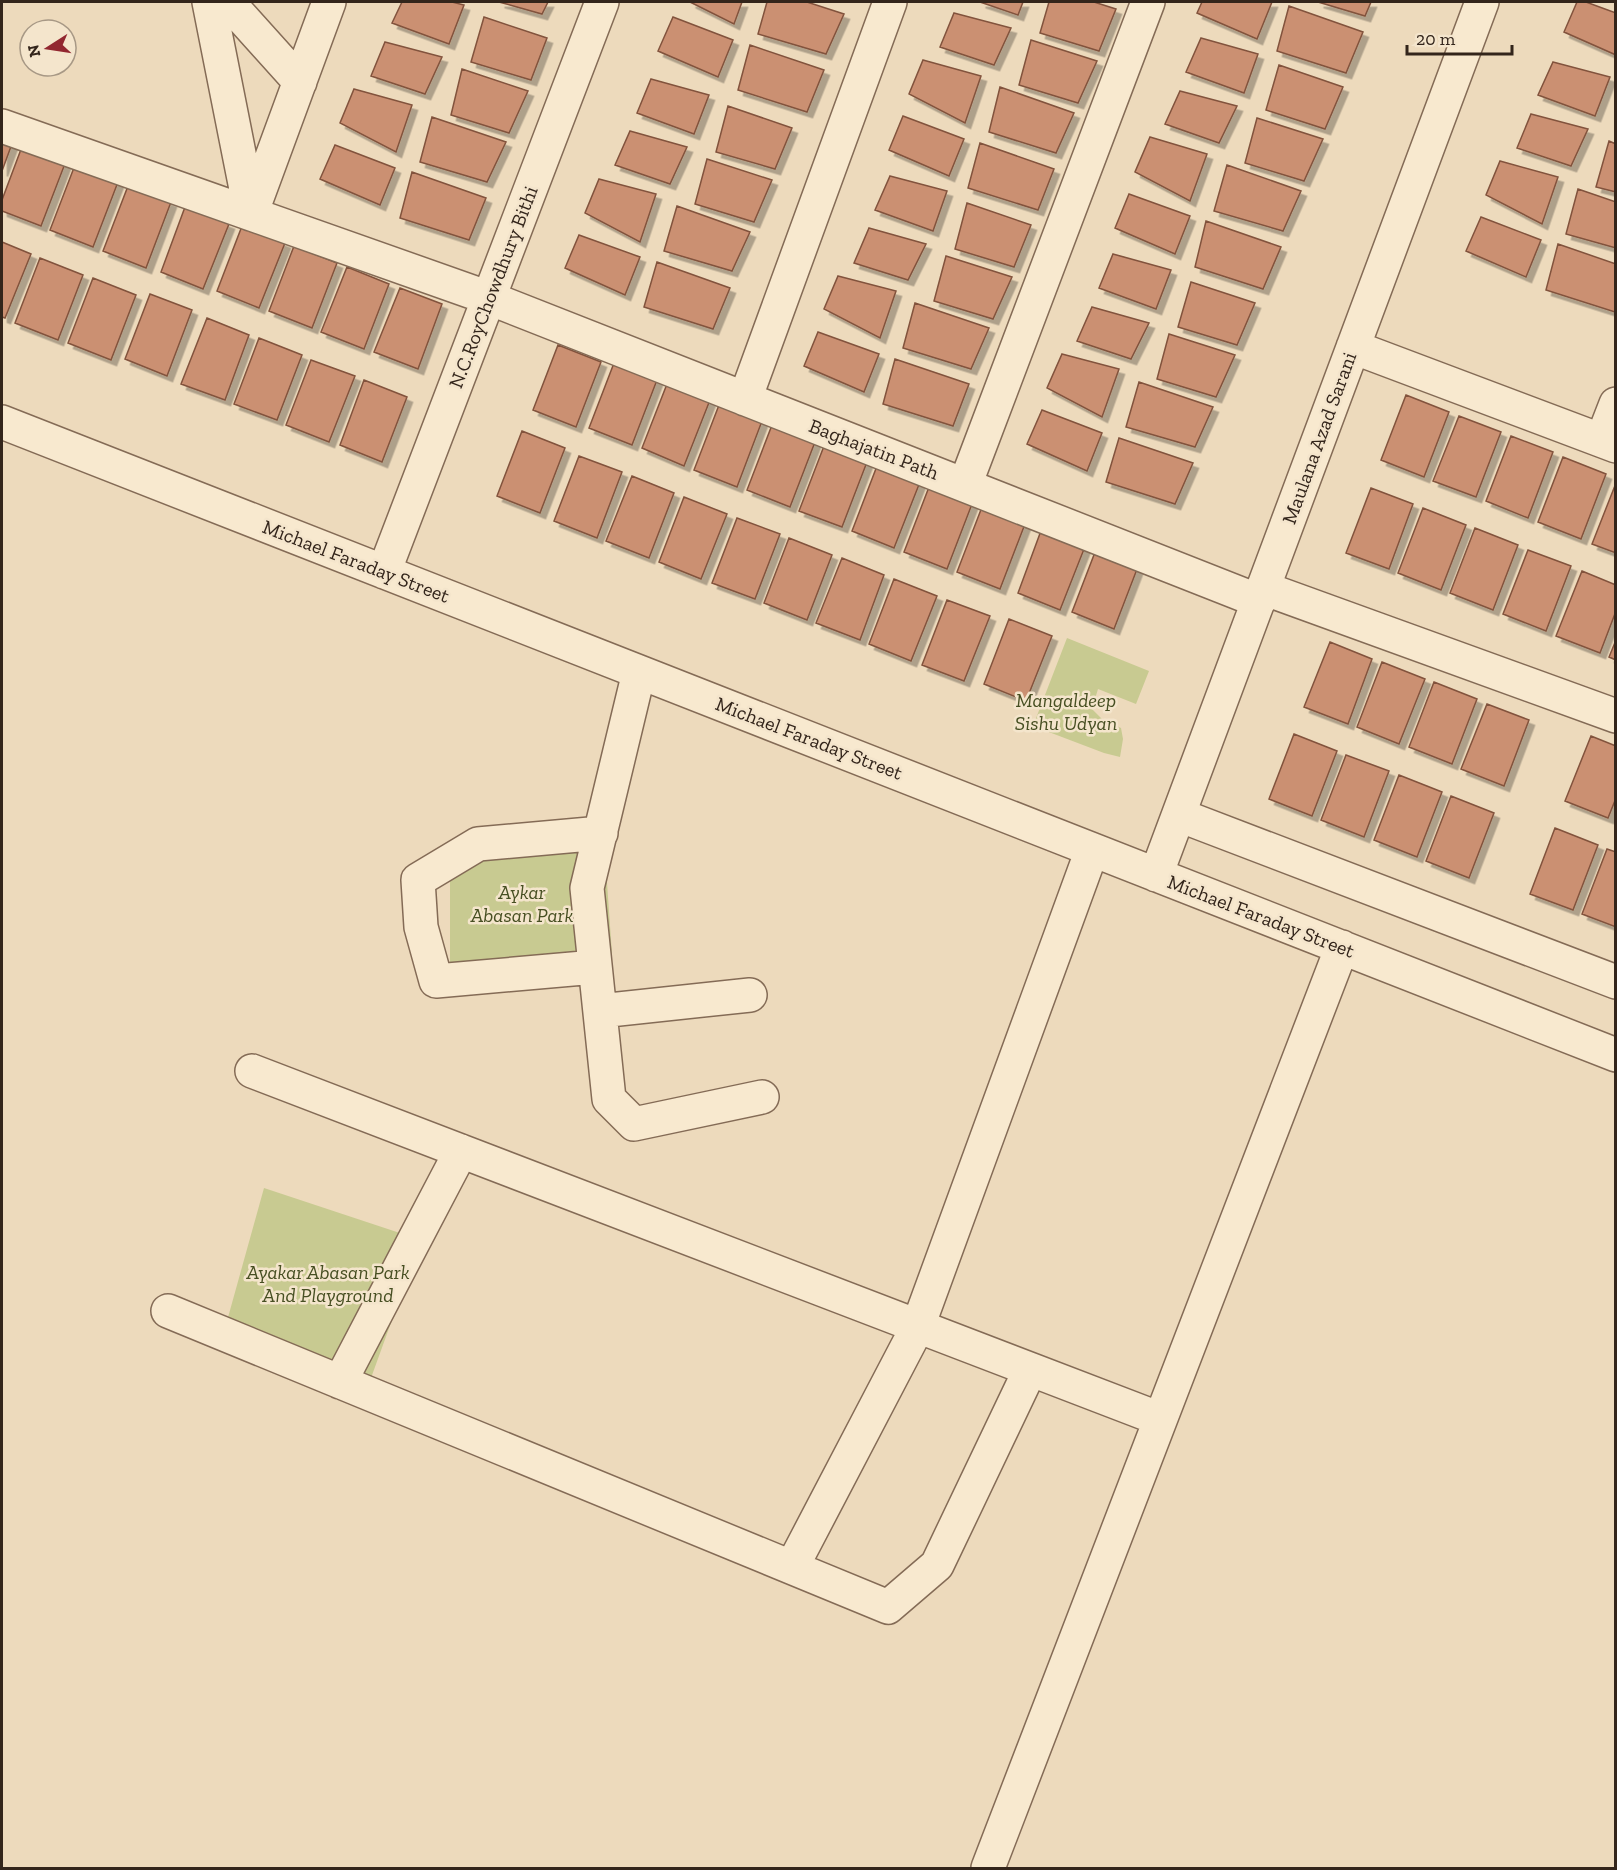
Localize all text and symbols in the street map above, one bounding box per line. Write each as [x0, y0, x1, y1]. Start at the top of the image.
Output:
north arrow [18, 18, 78, 78]
scale bar [1407, 18, 1512, 56]
text: 20 m [1416, 28, 1456, 50]
text: N [23, 43, 44, 59]
street label: N.C.RoyChowdhury Bithi [443, 182, 543, 392]
street label: Maulana Azad Sarani [1277, 348, 1361, 527]
street label: Baghajatin Path [806, 413, 943, 485]
street label: Michael Faraday Street [259, 514, 453, 608]
park label: Mangaldeep Sishu Udyan [1015, 688, 1117, 735]
street label: Michael Faraday Street [712, 691, 906, 785]
street label: Michael Faraday Street [1164, 869, 1358, 963]
park label: Aykar Abasan Park [470, 880, 573, 927]
park label: Ayakar Abasan Park And Playground [245, 1260, 410, 1307]

